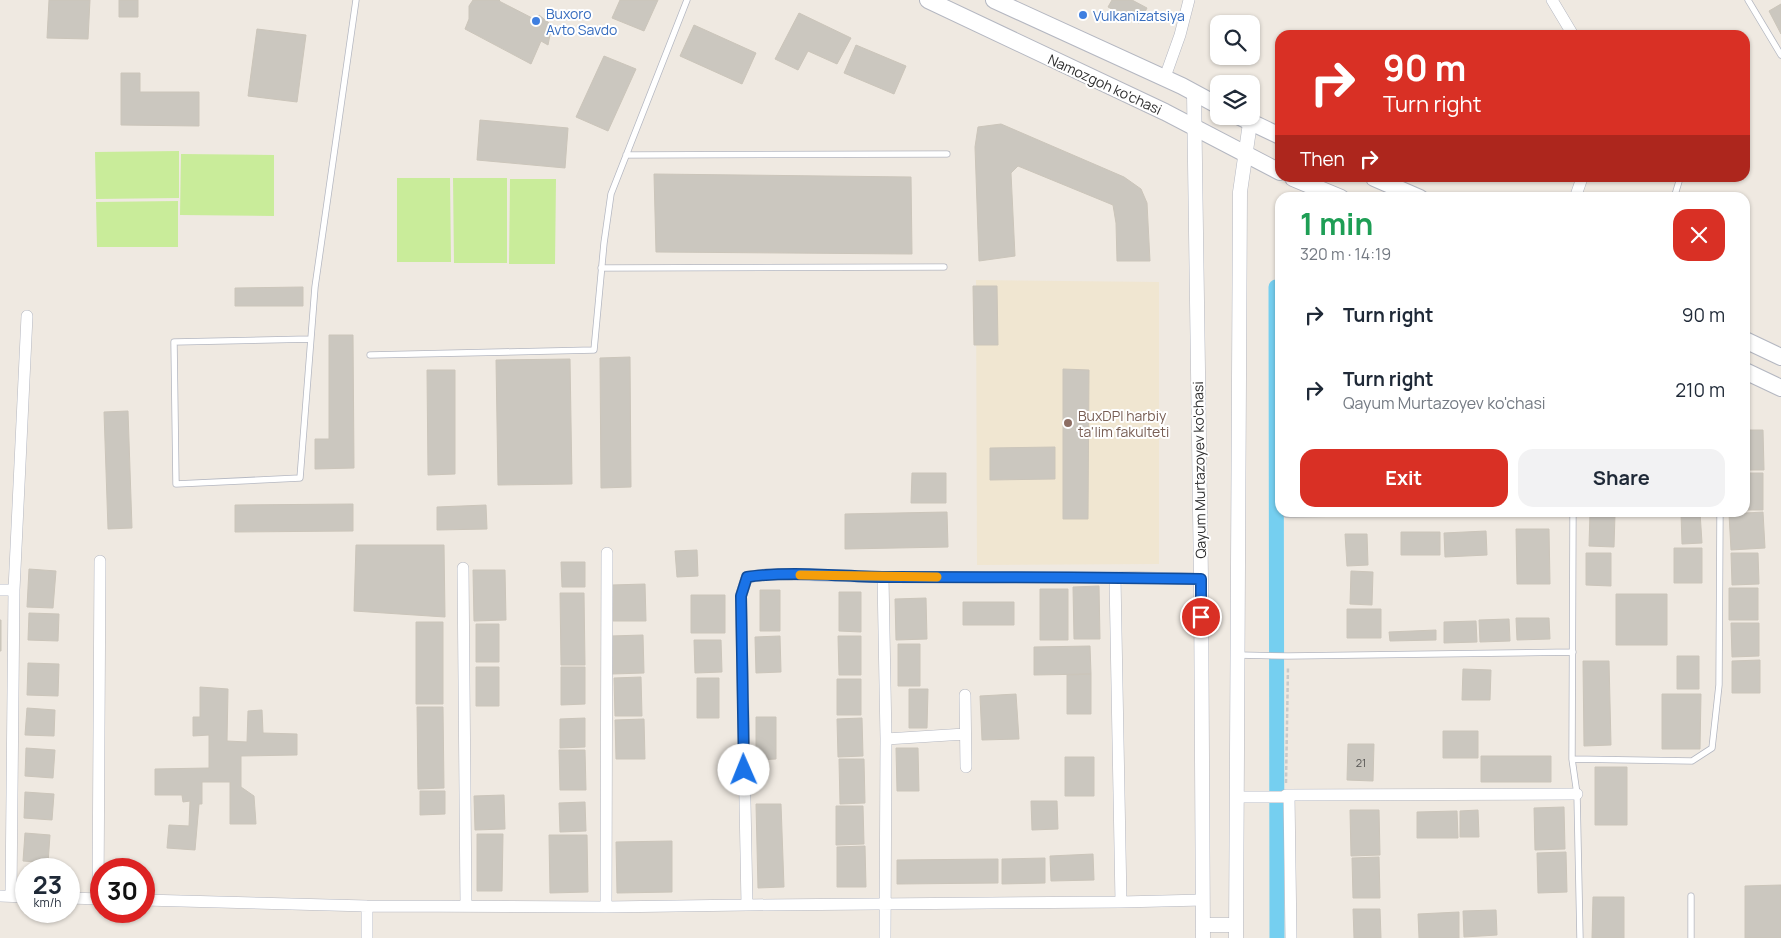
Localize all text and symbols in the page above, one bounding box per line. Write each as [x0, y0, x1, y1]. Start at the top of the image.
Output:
place label: Buxoro Avto Savdo [546, 4, 617, 39]
place label: Vulkanizatsiya [1093, 6, 1185, 25]
marker: Vulkanizatsiya [1077, 9, 1089, 21]
marker: Buxoro Avto Savdo [530, 15, 542, 27]
map controls [1210, 15, 1260, 125]
button: search [1210, 15, 1260, 65]
text: 90 m [1383, 44, 1466, 92]
street label: Namozgoh ko'chasi [1045, 49, 1165, 119]
icon: right [1300, 50, 1365, 115]
button: layers [1210, 75, 1260, 125]
text: Turn right [1383, 89, 1481, 119]
icon: right [1355, 145, 1383, 173]
text: Then [1300, 146, 1345, 172]
text: 1 min [1300, 203, 1373, 244]
button: close [1673, 209, 1725, 261]
text: 320 m · 14:19 [1300, 243, 1391, 265]
icon: right [1300, 301, 1328, 329]
text: Turn right [1343, 302, 1433, 328]
text: 90 m [1682, 302, 1725, 328]
text: Turn right [1343, 366, 1433, 392]
icon: right [1300, 376, 1328, 404]
text: 210 m [1675, 377, 1725, 403]
street label: Qayum Murtazoyev ko'chasi [1188, 381, 1210, 559]
text: Qayum Murtazoyev ko'chasi [1343, 392, 1546, 414]
place label: BuxDPI harbiy ta'lim fakulteti [1078, 406, 1169, 441]
marker: BuxDPI harbiy ta'lim fakulteti [1062, 417, 1074, 429]
button: Exit [1300, 449, 1508, 507]
button: Share [1518, 449, 1725, 507]
pin [1180, 596, 1222, 638]
icon: arrive [1187, 603, 1215, 631]
position arrow [717, 743, 769, 795]
house number: 21 [1356, 755, 1366, 770]
speed limit sign: 30 [90, 858, 155, 923]
text: 23 [33, 867, 62, 902]
text: km/h [34, 894, 61, 911]

